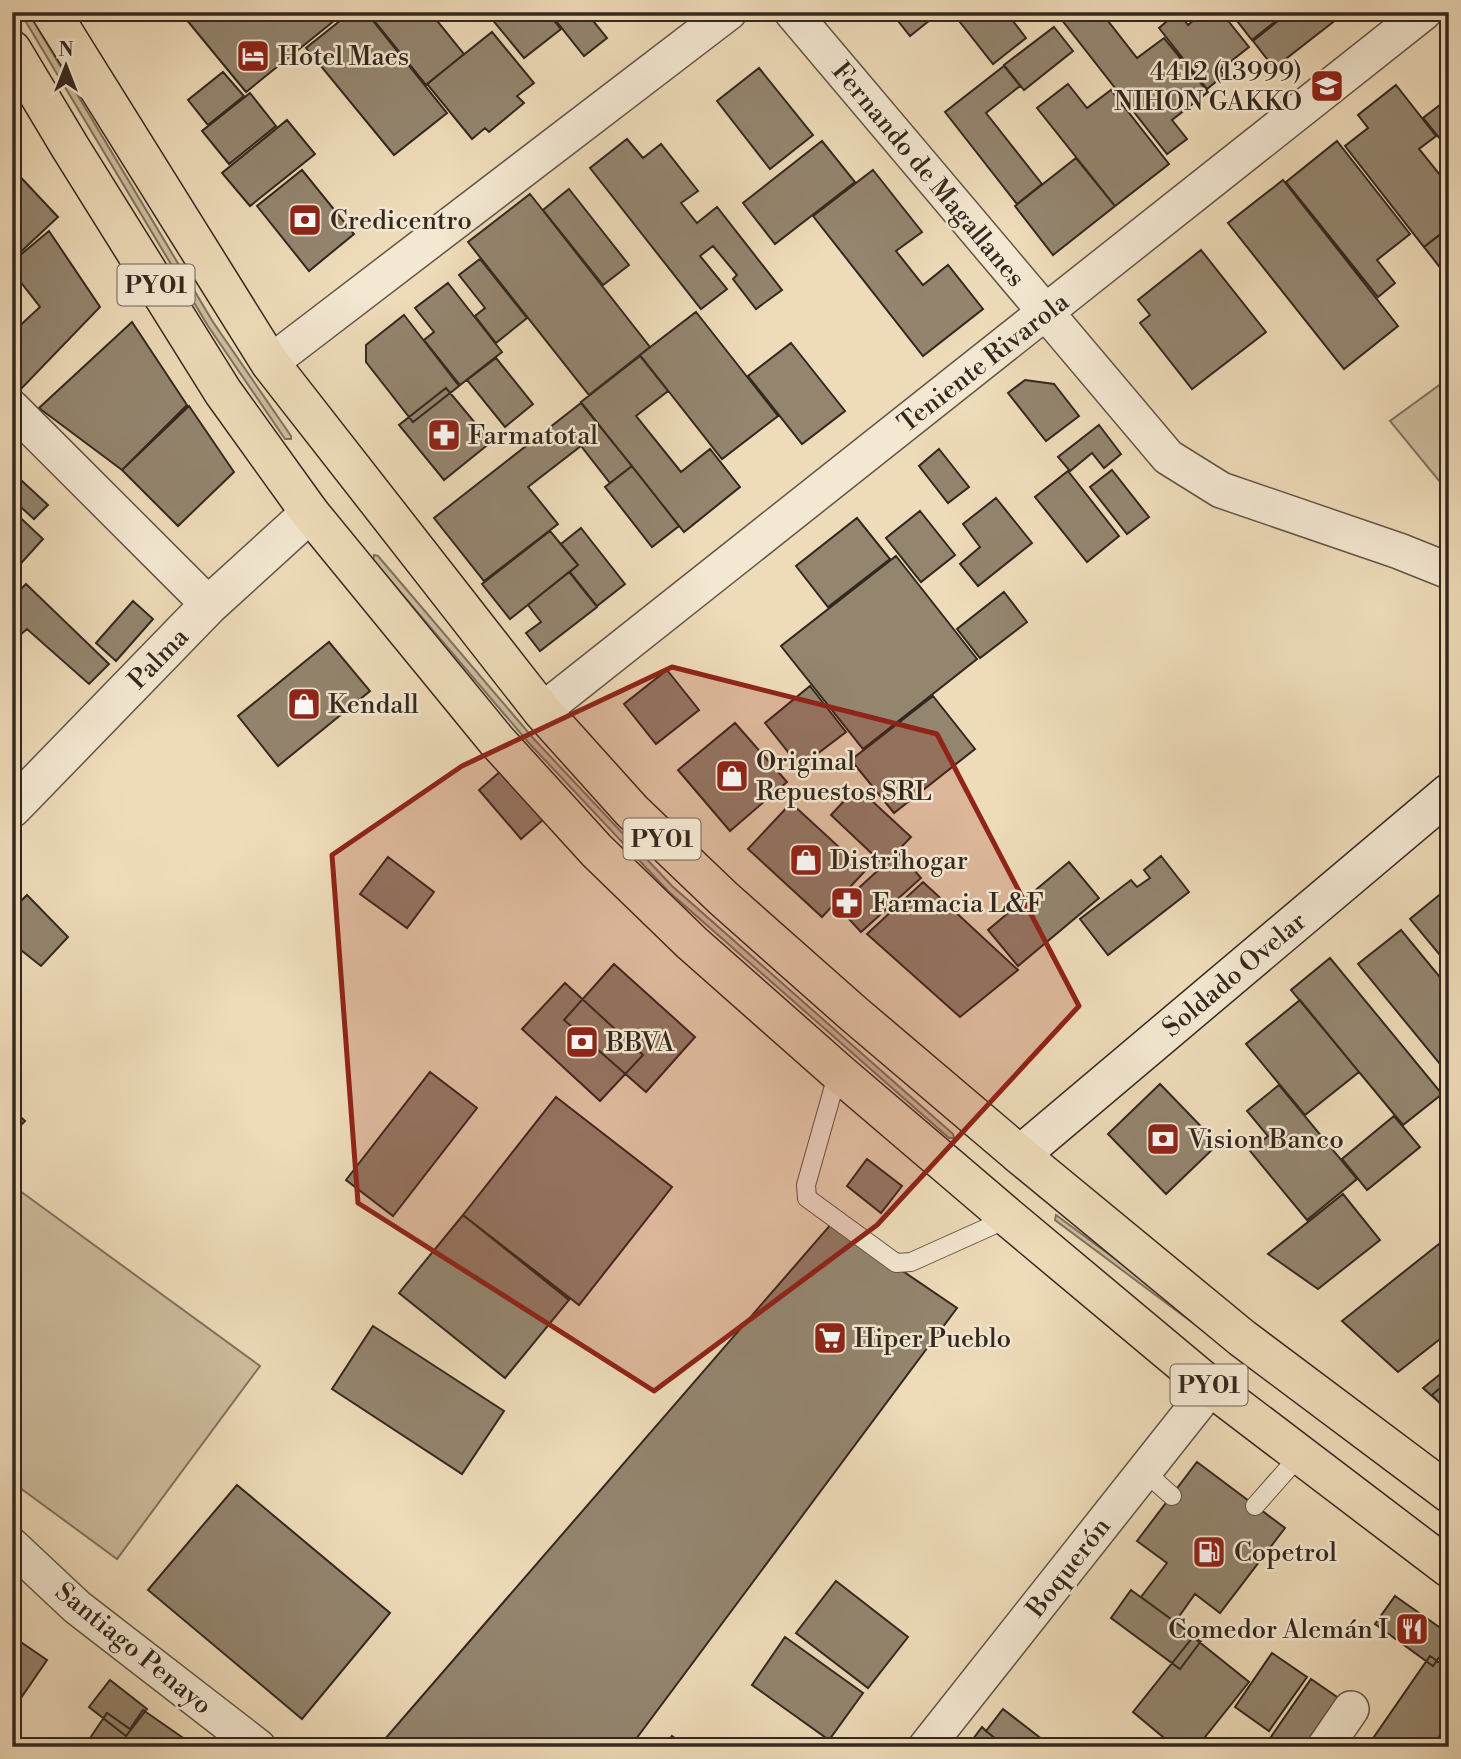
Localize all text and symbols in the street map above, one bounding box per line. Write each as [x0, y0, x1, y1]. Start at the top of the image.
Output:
north arrow [32, 32, 102, 102]
hotel icon: Hotel Maes [234, 37, 272, 75]
text: N [58, 38, 74, 62]
place label: Hotel Maes [278, 41, 409, 73]
street label: Fernando de Magallanes [825, 56, 1032, 294]
place label: 4412 (13999) NIHON GAKKO [1114, 56, 1302, 118]
school or university icon: 4412 (13999) NIHON GAKKO [1308, 67, 1346, 105]
bank icon: Credicentro [286, 201, 324, 239]
place label: Credicentro [330, 205, 472, 237]
road number: PY01 [118, 264, 194, 306]
street label: Teniente Rivarola [892, 286, 1076, 439]
pharmacy icon: Farmatotal [425, 416, 463, 454]
place label: Farmatotal [468, 420, 598, 452]
street label: Palma [122, 621, 196, 696]
shop icon: Kendall [285, 685, 323, 723]
place label: Kendall [328, 689, 419, 721]
place label: Original Repuestos SRL [756, 746, 932, 808]
shop icon: Original Repuestos SRL [713, 757, 751, 795]
road number: PY01 [624, 818, 700, 860]
shop icon: Distrihogar [787, 841, 825, 879]
place label: Distrihogar [830, 845, 968, 877]
pharmacy icon: Farmacia L&F [828, 884, 866, 922]
place label: Farmacia L&F [872, 888, 1044, 920]
street label: Soldado Ovelar [1156, 905, 1313, 1044]
bank icon: BBVA [563, 1023, 601, 1061]
place label: BBVA [605, 1027, 676, 1059]
bank icon: Vision Banco [1144, 1120, 1182, 1158]
place label: Vision Banco [1187, 1124, 1344, 1156]
supermarket icon: Hiper Pueblo [811, 1319, 849, 1357]
place label: Hiper Pueblo [854, 1323, 1011, 1355]
road number: PY01 [1170, 1364, 1248, 1406]
street label: Boquerón [1019, 1511, 1118, 1625]
fuel station icon: Copetrol [1190, 1533, 1228, 1571]
place label: Copetrol [1234, 1537, 1337, 1569]
street label: Santiago Penayo [49, 1576, 218, 1722]
restaurant icon: Comedor Alemán I [1393, 1610, 1431, 1648]
place label: Comedor Alemán I [1168, 1614, 1388, 1646]

